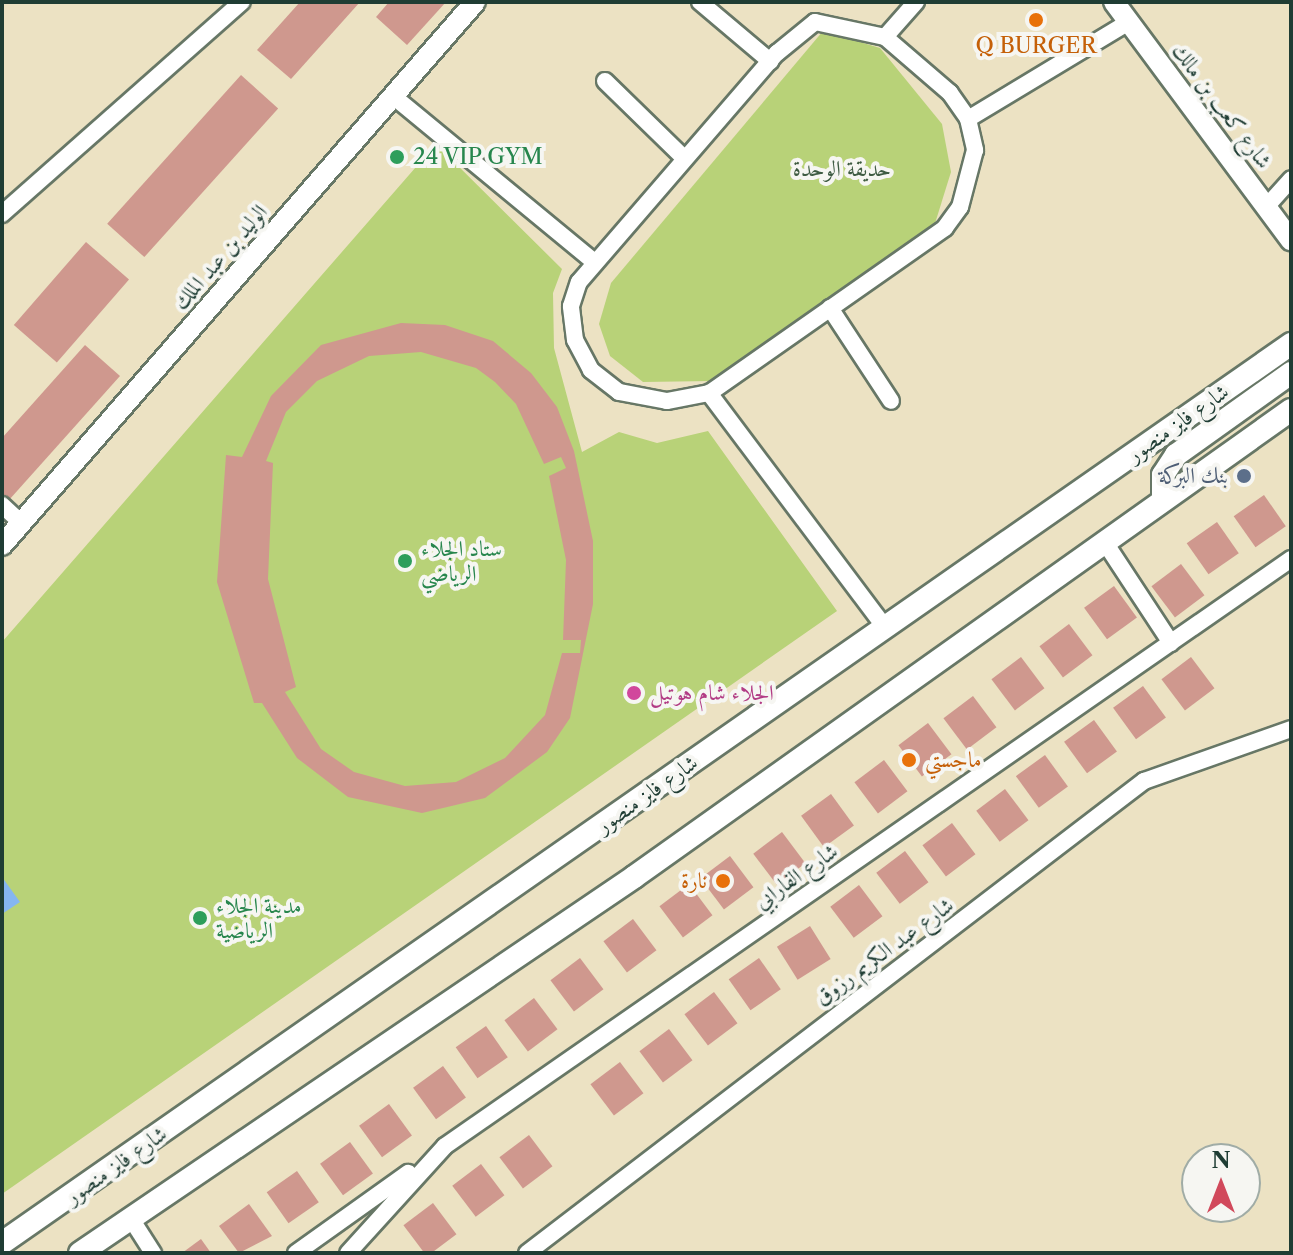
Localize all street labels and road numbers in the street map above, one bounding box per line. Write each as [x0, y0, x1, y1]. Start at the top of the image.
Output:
street label: شارع كعب بن مالك [1166, 38, 1278, 174]
street label: الوليد بن عبد الملك [167, 199, 273, 315]
street label: شارع فايز منصور [1122, 378, 1234, 468]
street label: شارع فايز منصور [591, 749, 703, 839]
street label: شارع الفارابي [749, 838, 843, 914]
street label: شارع عبد الكريم رزوق [809, 892, 959, 1010]
street label: شارع فايز منصور [60, 1120, 172, 1210]

